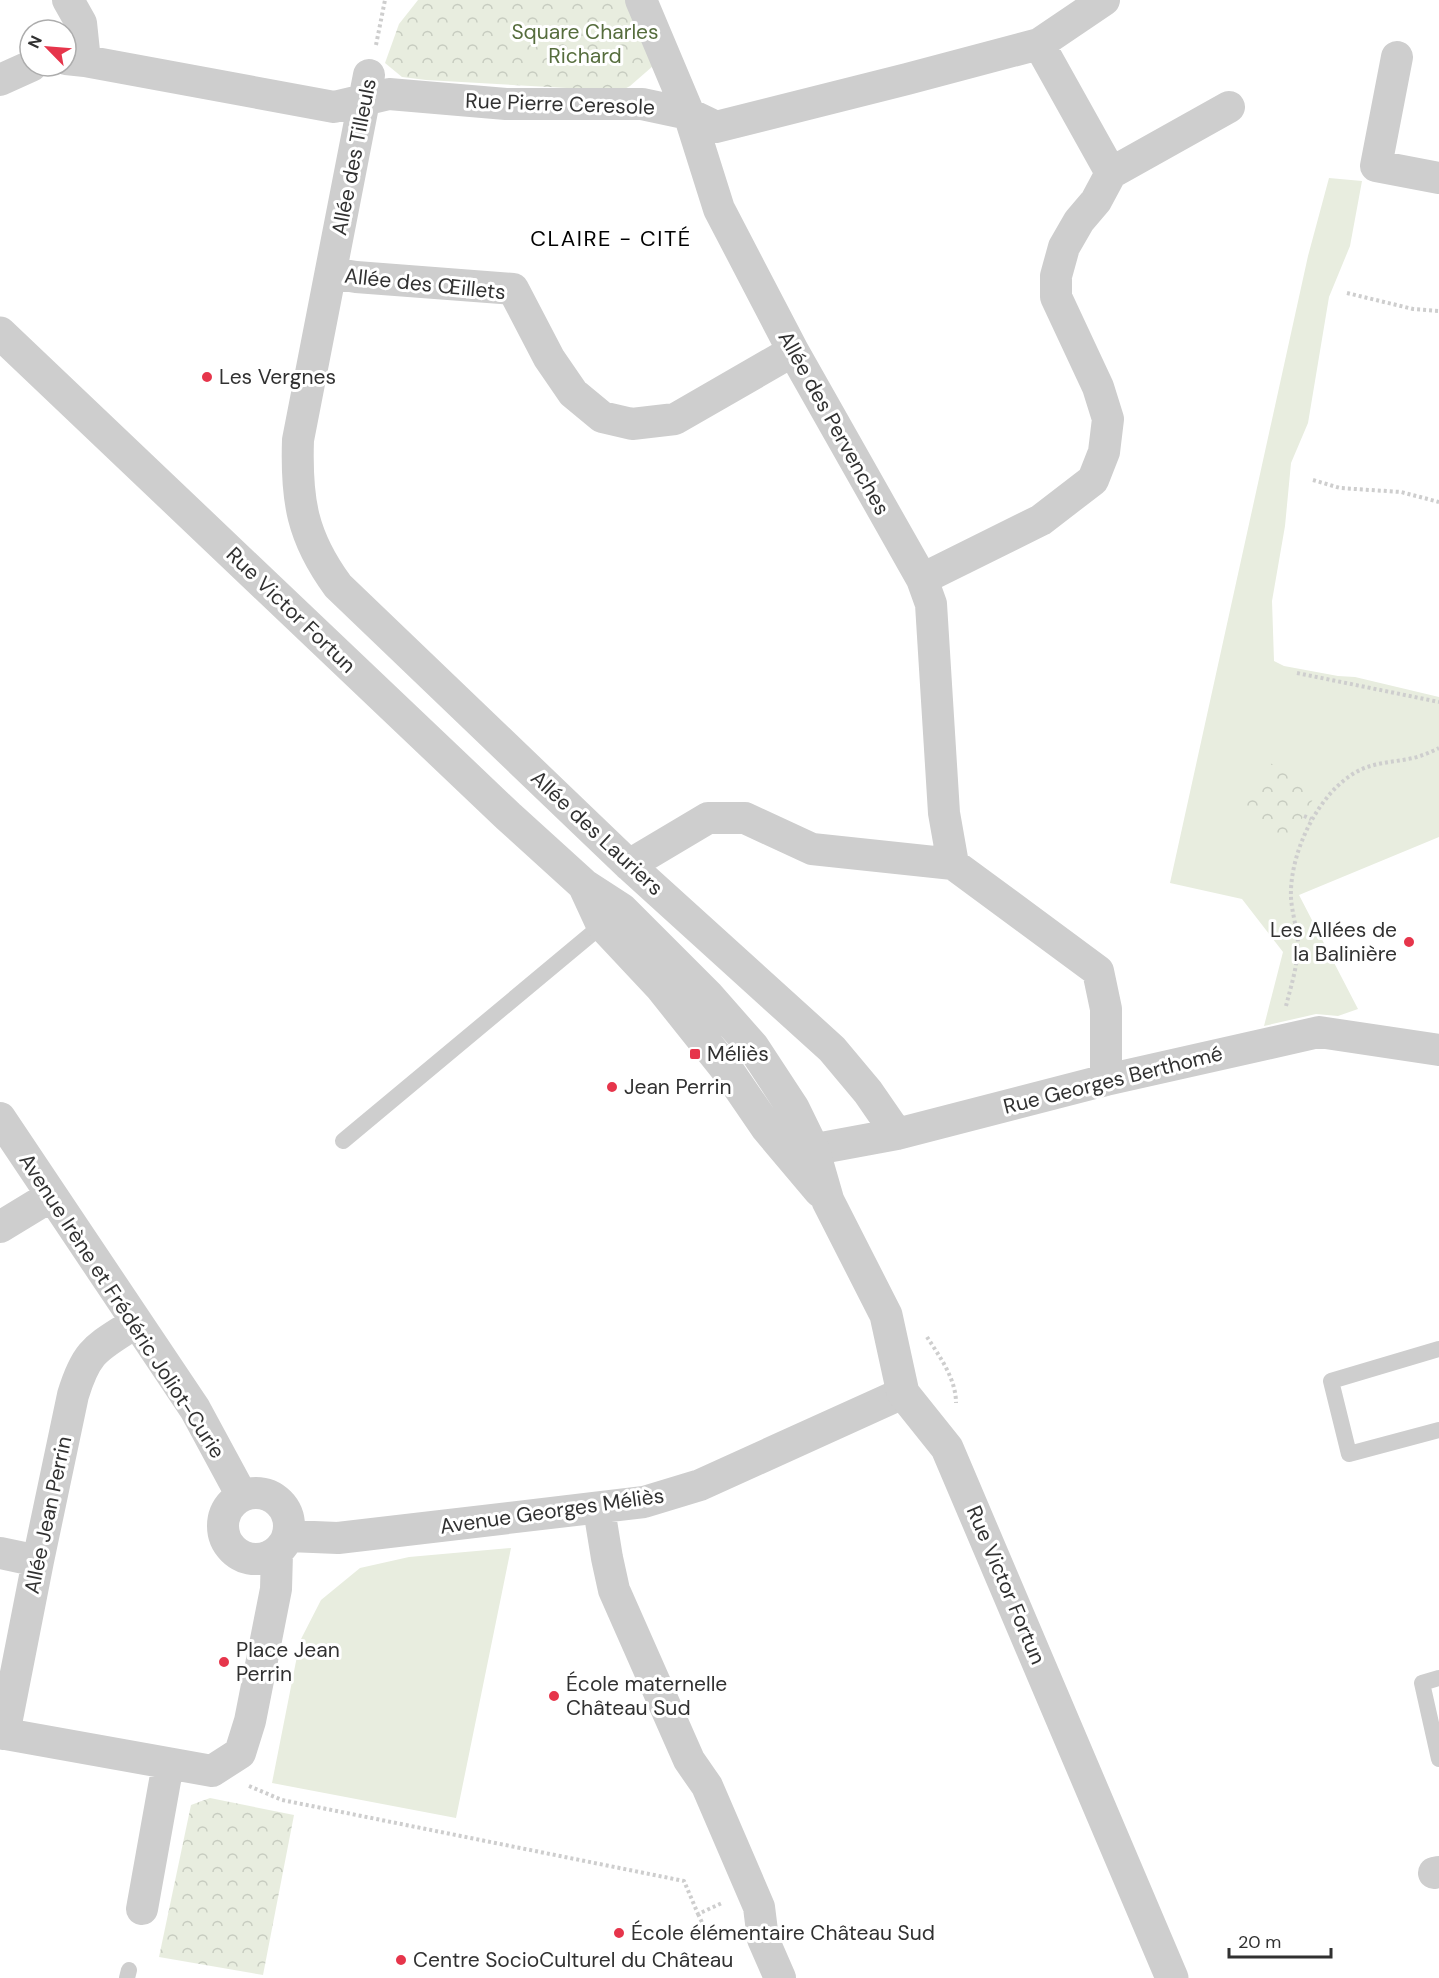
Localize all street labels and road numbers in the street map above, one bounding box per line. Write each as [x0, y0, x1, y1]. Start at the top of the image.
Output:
street label: Allée des Tilleuls [325, 76, 383, 238]
street label: Rue Pierre Ceresole [465, 87, 655, 121]
street label: Allée des Œillets [343, 262, 507, 306]
street label: Allée des Pervenches [772, 326, 896, 520]
street label: Rue Victor Fortun [220, 541, 362, 679]
street label: Allée des Lauriers [525, 764, 669, 902]
street label: Rue Georges Berthomé [1000, 1039, 1226, 1121]
street label: Avenue Irène et Frédéric Joliot-Curie [13, 1148, 231, 1464]
street label: Allée Jean Perrin [18, 1434, 78, 1596]
street label: Avenue Georges Méliès [438, 1481, 666, 1541]
street label: Rue Victor Fortun [960, 1501, 1052, 1669]

